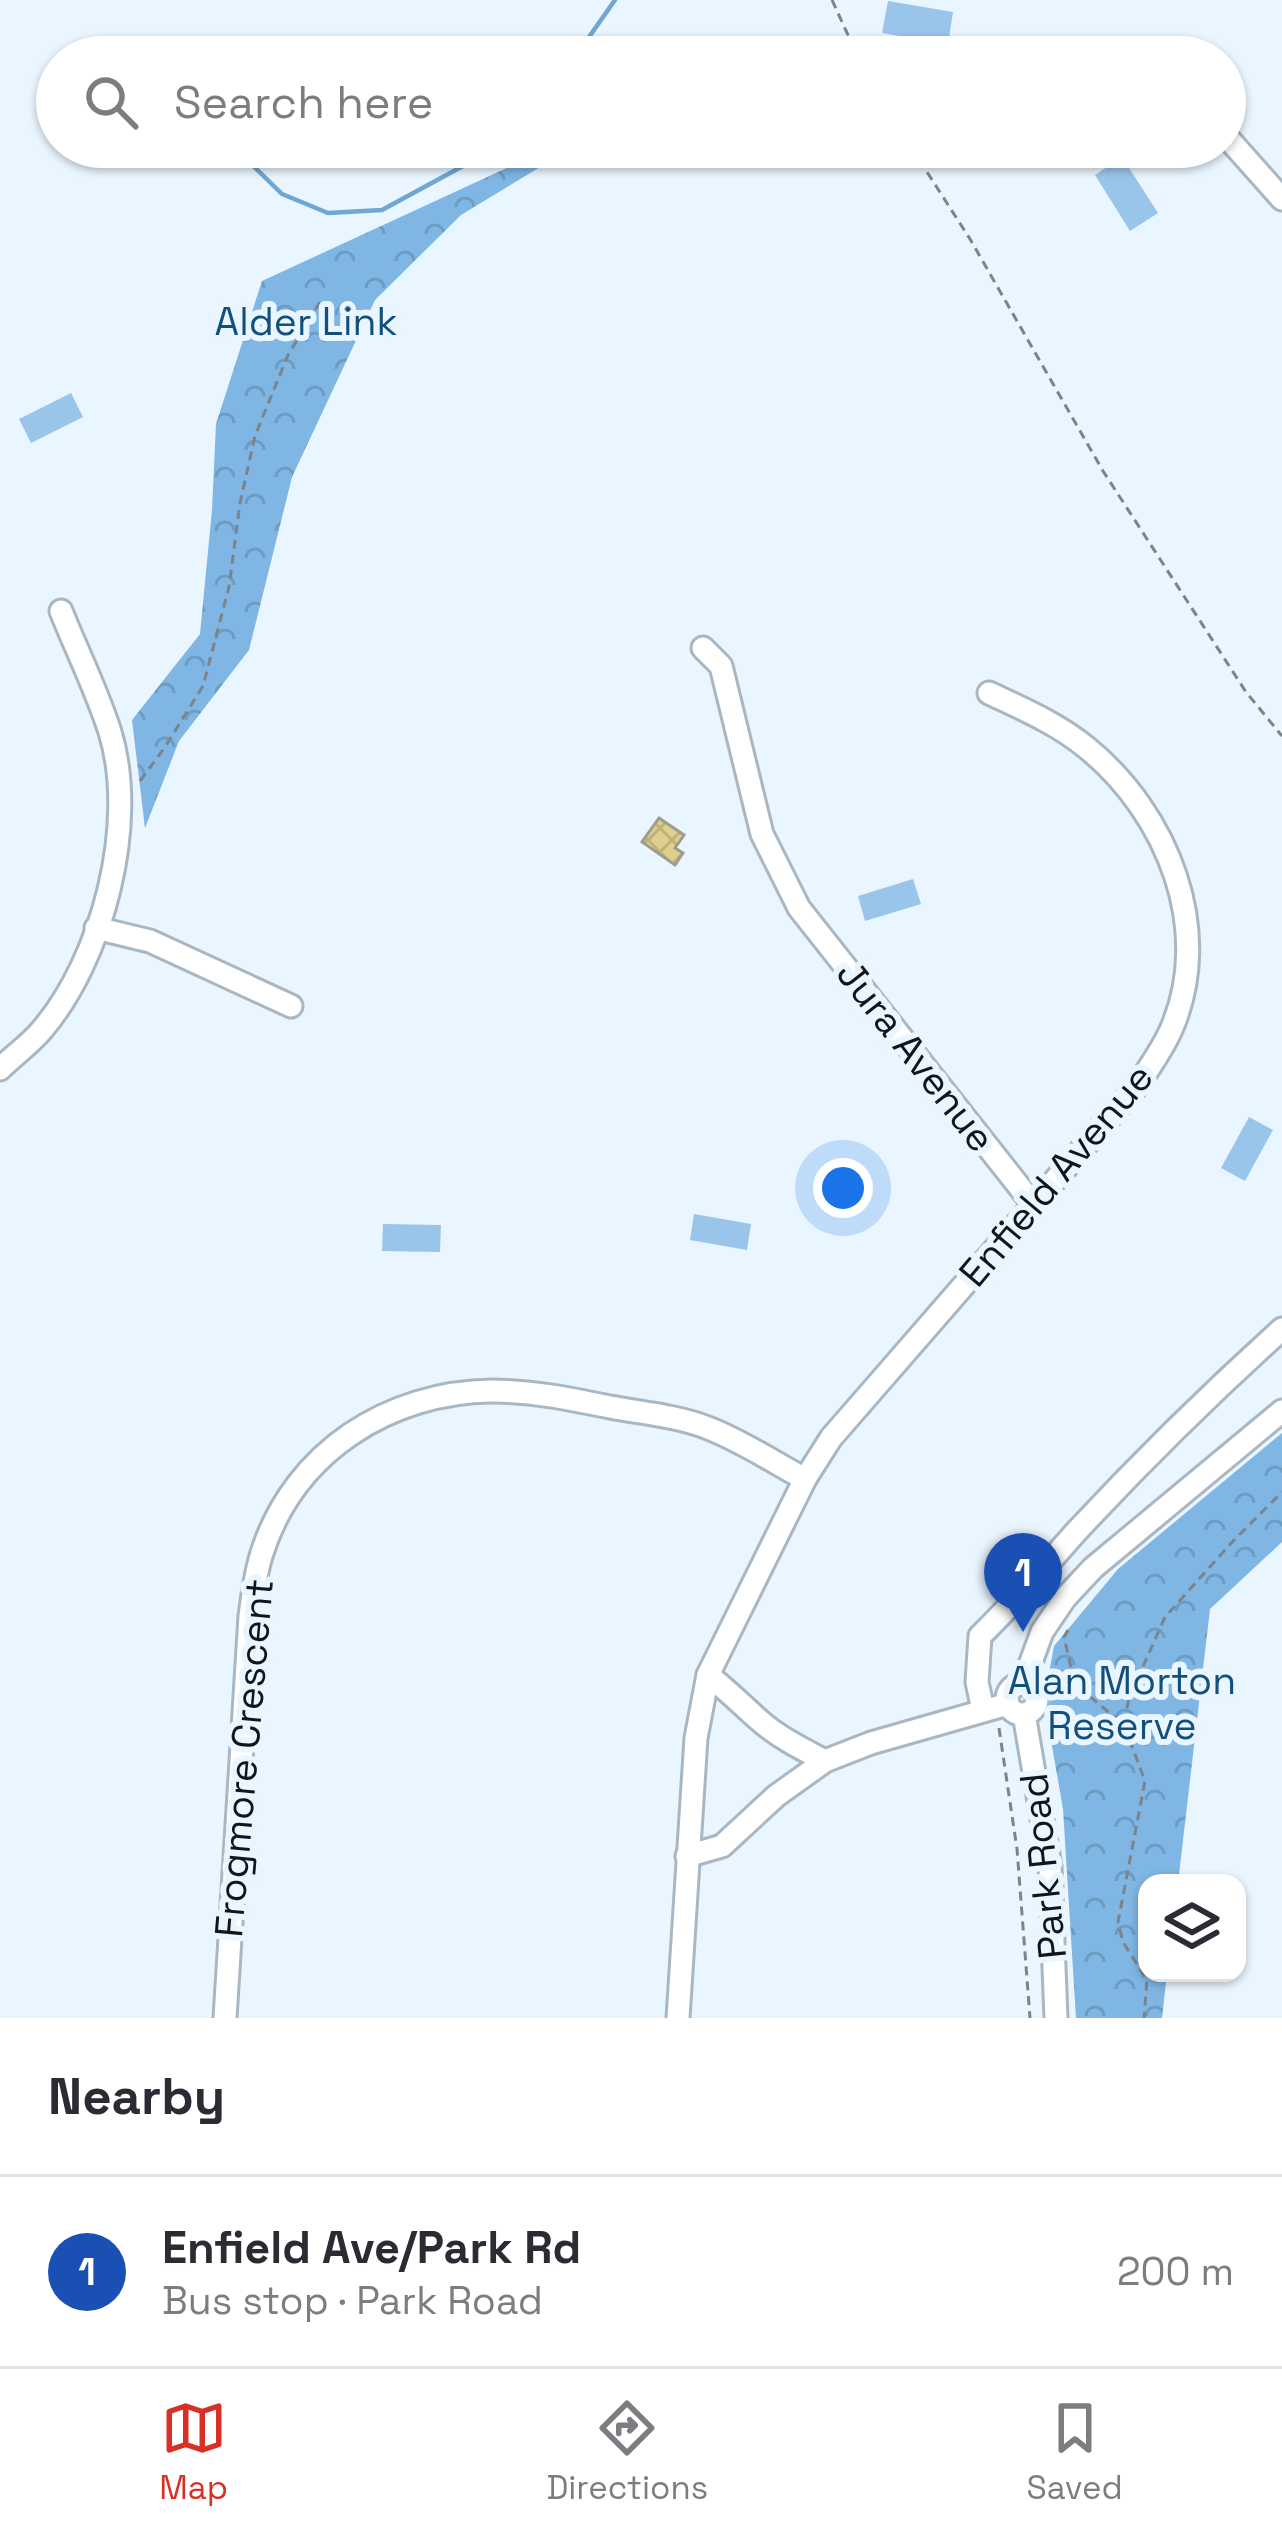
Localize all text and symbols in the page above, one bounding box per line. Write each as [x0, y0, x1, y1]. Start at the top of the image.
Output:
search box [36, 36, 1246, 168]
icon: search [78, 69, 144, 135]
text: Search here [174, 74, 433, 131]
park label: Alder Link [215, 297, 397, 346]
street label: Jura Avenue [826, 950, 1006, 1162]
street label: Enfield Avenue [948, 1053, 1164, 1297]
your location [813, 1158, 873, 1218]
pin: 1 [984, 1533, 1062, 1632]
street label: Frogmore Crescent [204, 1577, 284, 1939]
park label: Alan Morton Reserve [1008, 1656, 1236, 1750]
street label: Park Road [1009, 1771, 1077, 1961]
map controls [1138, 1874, 1246, 1982]
button: layers [1138, 1874, 1246, 1982]
text: Nearby [48, 2064, 225, 2129]
text: Enfield Ave/Park Rd [162, 2219, 581, 2276]
text: 1 [78, 2247, 96, 2296]
text: 200 m [1117, 2247, 1234, 2296]
text: Bus stop · Park Road [162, 2276, 543, 2325]
tab: Map [159, 2395, 228, 2509]
tab: Directions [546, 2395, 708, 2509]
tab: Saved [1027, 2395, 1123, 2509]

